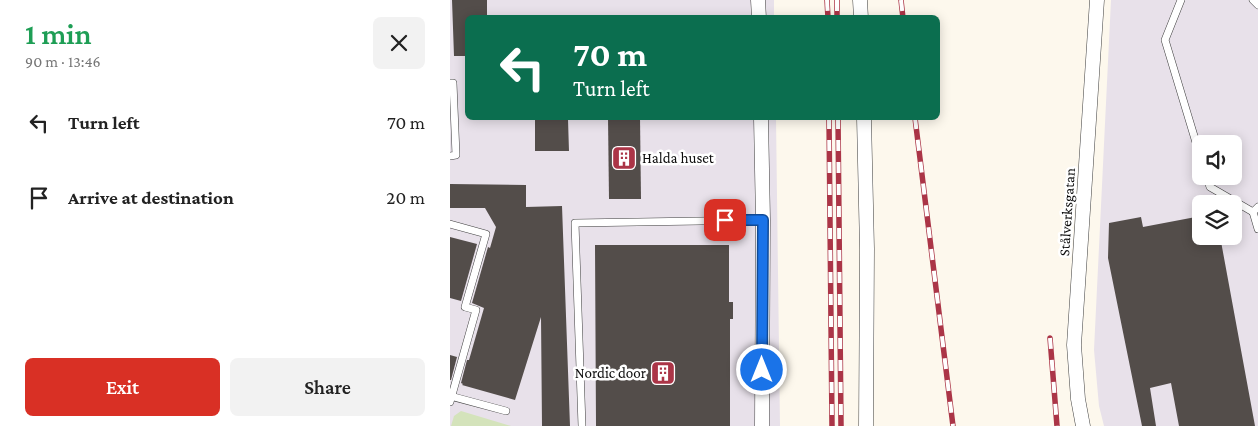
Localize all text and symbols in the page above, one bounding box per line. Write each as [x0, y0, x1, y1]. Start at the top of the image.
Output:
text: 1 min [25, 17, 92, 50]
button: close [373, 17, 425, 69]
icon: left [490, 35, 555, 100]
text: 70 m [573, 35, 647, 74]
text: 90 m · 13:46 [25, 53, 101, 70]
text: Turn left [573, 76, 650, 101]
icon: left [25, 109, 53, 137]
text: Turn left [68, 112, 140, 133]
text: 70 m [387, 112, 425, 133]
map controls [1192, 135, 1242, 245]
button: sound [1192, 135, 1242, 185]
building icon: Halda huset [611, 145, 637, 171]
place label: Halda huset [642, 150, 715, 166]
street label: Stålverksgatan [1056, 167, 1079, 257]
icon: arrive [25, 184, 53, 212]
text: Arrive at destination [68, 187, 234, 208]
text: 20 m [386, 187, 425, 208]
button: layers [1192, 195, 1242, 245]
pin [704, 199, 746, 241]
icon: arrive [711, 206, 739, 234]
position arrow [735, 343, 787, 395]
button: Exit [25, 358, 220, 416]
button: Share [230, 358, 425, 416]
building icon: Nordic door [650, 360, 676, 386]
place label: Nordic door [575, 365, 647, 381]

